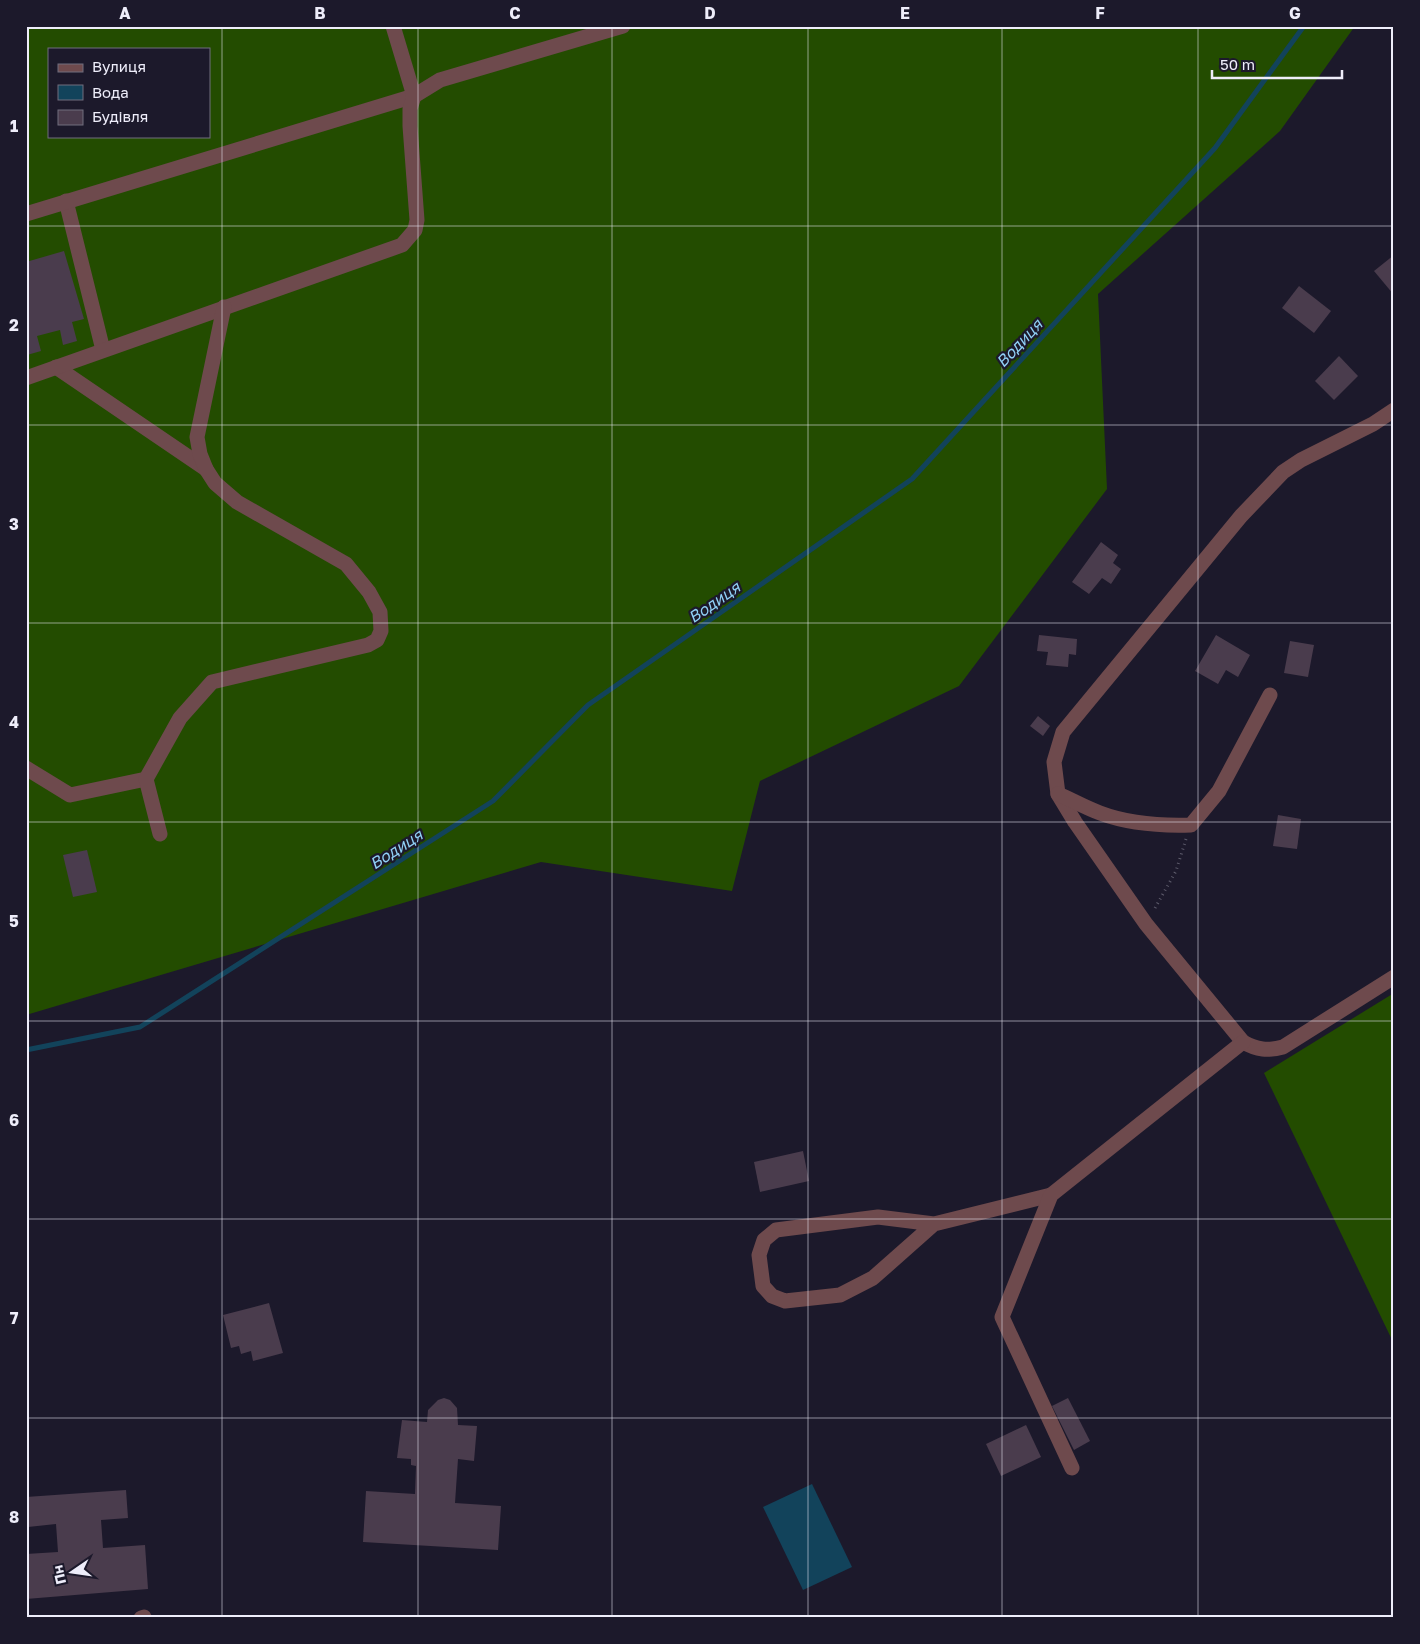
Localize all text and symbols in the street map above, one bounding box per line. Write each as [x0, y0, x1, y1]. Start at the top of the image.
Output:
text: A [119, 3, 131, 23]
text: B [314, 3, 326, 23]
text: C [509, 3, 521, 23]
text: D [704, 3, 716, 23]
text: E [900, 3, 910, 23]
text: F [1095, 3, 1105, 23]
text: G [1289, 3, 1301, 23]
legend [48, 48, 210, 138]
scale bar [1212, 48, 1342, 80]
text: 50 m [1220, 55, 1255, 73]
text: Вулиця [92, 57, 146, 75]
text: Вода [92, 83, 129, 101]
text: Будівля [92, 107, 148, 125]
text: 1 [10, 116, 18, 136]
water label: Водиця [992, 314, 1047, 371]
text: 2 [9, 315, 19, 335]
text: 3 [9, 514, 19, 534]
water label: Водиця [684, 576, 745, 627]
text: 4 [9, 712, 19, 732]
water label: Водиця [366, 824, 427, 873]
text: 5 [9, 911, 19, 931]
text: 6 [9, 1110, 19, 1130]
text: 7 [10, 1308, 19, 1328]
text: 8 [9, 1507, 19, 1527]
north arrow [48, 1546, 98, 1596]
text: Пн [48, 1564, 69, 1586]

